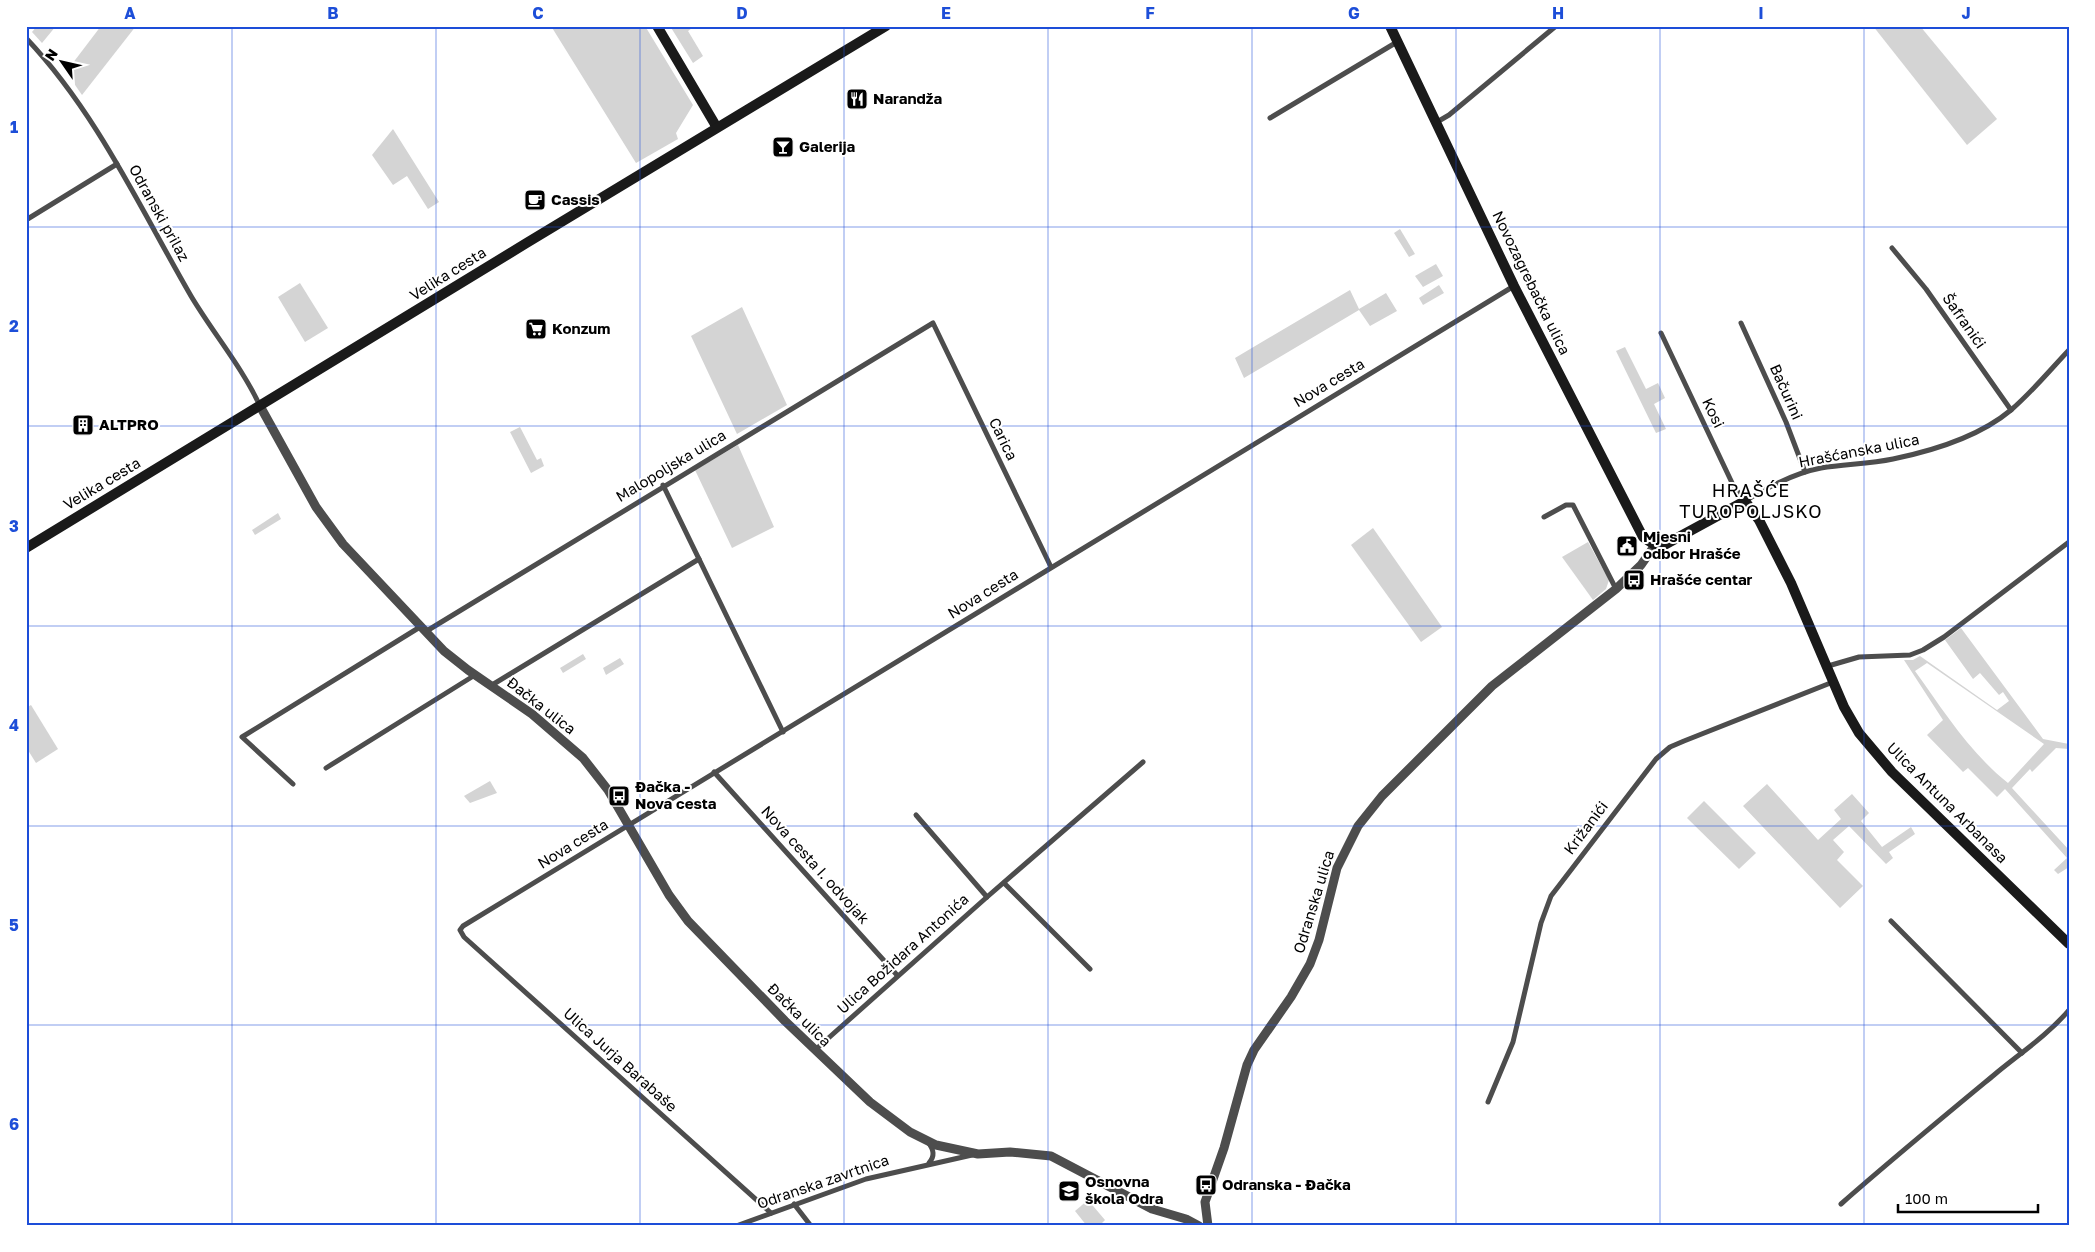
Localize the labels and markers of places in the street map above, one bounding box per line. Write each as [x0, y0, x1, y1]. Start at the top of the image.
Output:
restaurant icon: Narandža [845, 87, 869, 111]
place label: Narandža [873, 89, 942, 107]
bar icon: Galerija [771, 135, 795, 159]
place label: Galerija [799, 137, 856, 155]
cafe icon: Cassis [523, 188, 547, 212]
place label: Cassis [551, 190, 600, 208]
supermarket icon: Konzum [524, 317, 548, 341]
place label: Konzum [552, 319, 610, 337]
building icon: ALTPRO [71, 413, 95, 437]
place label: ALTPRO [99, 415, 159, 433]
place label: Mjesni odbor Hrašće [1643, 527, 1741, 562]
public building icon: Mjesni odbor Hrašće [1615, 534, 1639, 558]
bus stop icon: Hrašće centar [1622, 568, 1646, 592]
place label: Hrašće centar [1650, 570, 1753, 588]
place label: Đačka - Nova cesta [635, 777, 717, 812]
bus stop icon: Đačka - Nova cesta [607, 784, 631, 808]
place label: Osnovna škola Odra [1085, 1172, 1164, 1207]
bus stop icon: Odranska - Đačka [1194, 1173, 1218, 1197]
place label: Odranska - Đačka [1222, 1175, 1351, 1193]
school or university icon: Osnovna škola Odra [1057, 1179, 1081, 1203]

